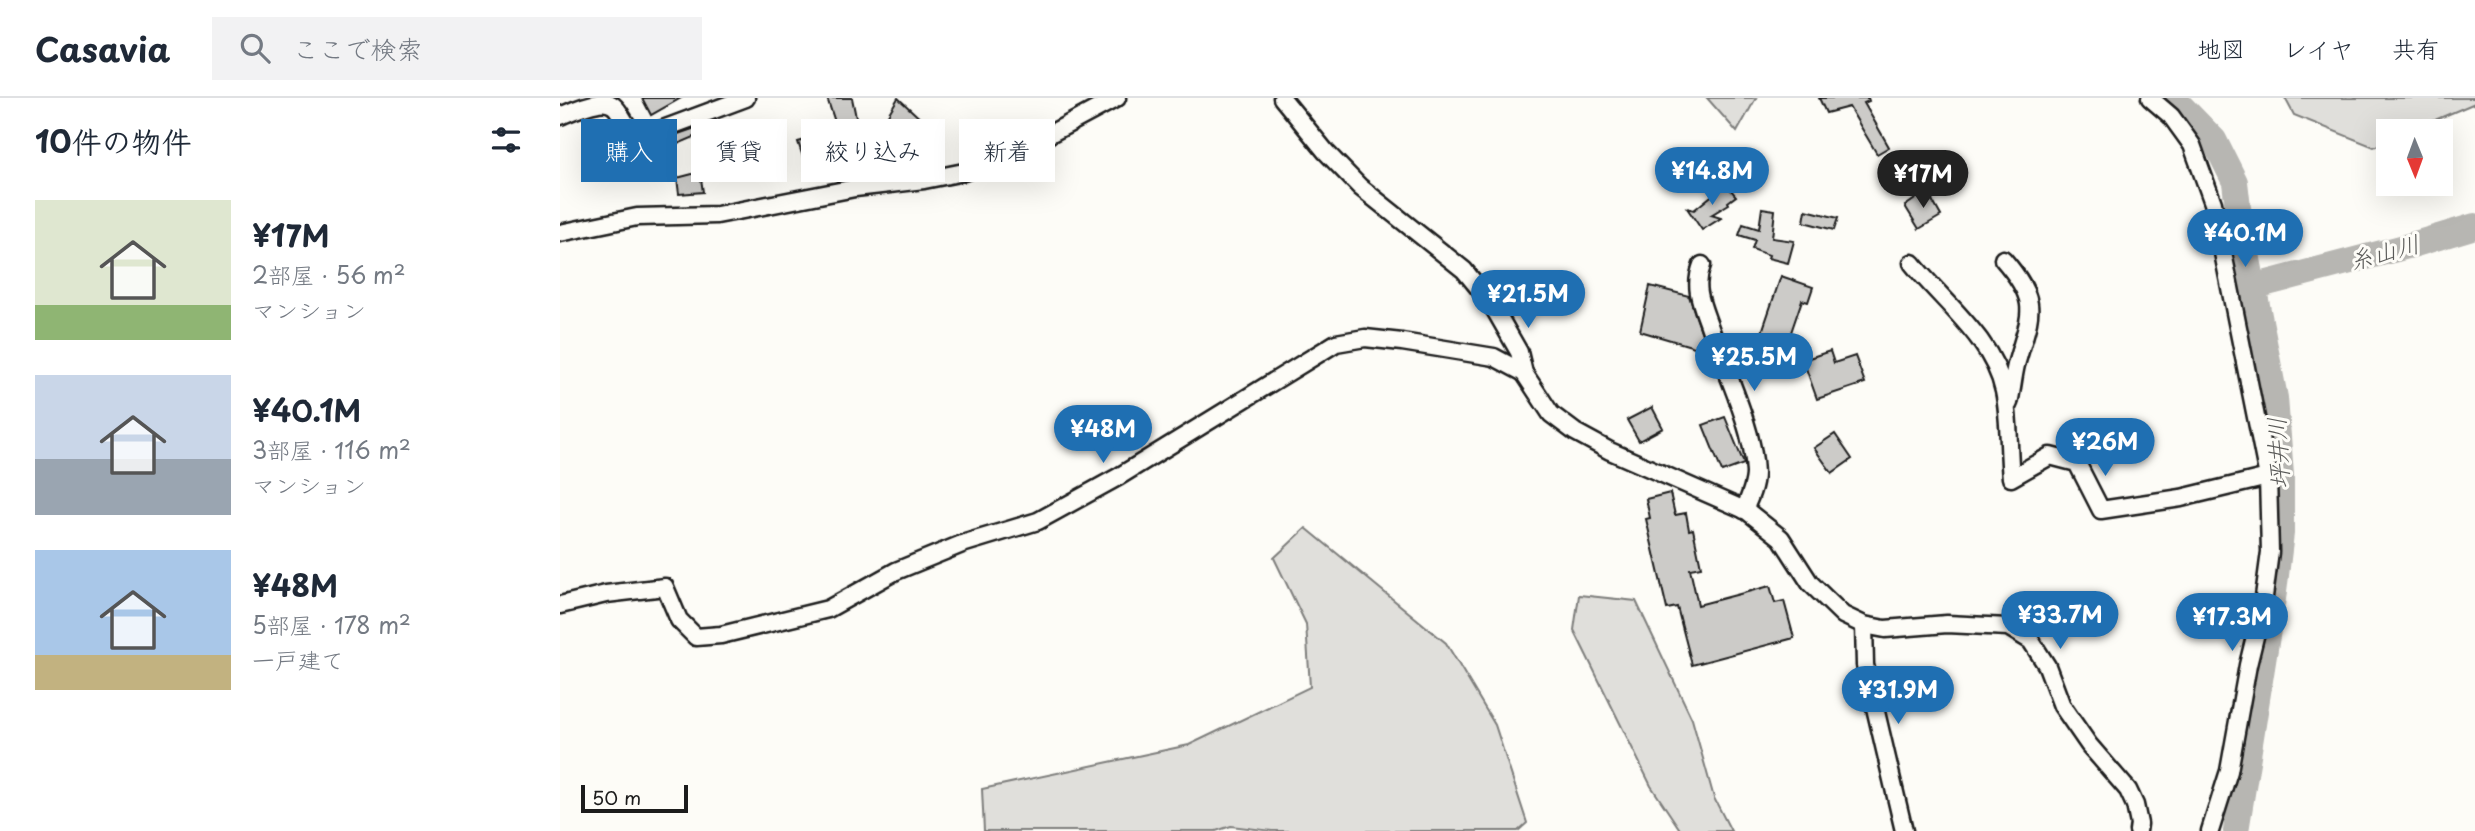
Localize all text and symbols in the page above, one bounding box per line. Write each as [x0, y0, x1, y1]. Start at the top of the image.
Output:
search box [212, 17, 702, 80]
text: Casavia [35, 23, 170, 73]
icon: search [236, 29, 274, 67]
text: ここで検索 [292, 29, 422, 68]
text: 地図 [2197, 30, 2245, 66]
text: レイヤ [2283, 30, 2354, 66]
text: 共有 [2392, 30, 2440, 66]
text: 10件の物件 [35, 118, 192, 163]
chip: 購入 [581, 119, 677, 182]
chip: 賃貸 [691, 119, 787, 182]
chip: 絞り込み [801, 119, 945, 182]
chip: 新着 [959, 119, 1055, 182]
north arrow [2376, 119, 2454, 196]
map controls [2376, 119, 2453, 196]
icon: filters [487, 121, 525, 159]
pin: ¥14.8M [1655, 148, 1769, 207]
pin: ¥17M [1882, 150, 1964, 210]
text: ¥14.8M [1671, 152, 1753, 187]
text: ¥17M [1893, 155, 1953, 190]
pin: ¥40.1M [2188, 209, 2302, 269]
text: ¥17M [252, 212, 329, 257]
text: ¥40.1M [2203, 214, 2287, 249]
water label: 糸山川 [2345, 224, 2423, 278]
icon: home [91, 228, 175, 312]
text: 2部屋 · 56 m² [252, 257, 406, 292]
pin: ¥21.5M [1471, 271, 1585, 330]
text: ¥21.5M [1487, 275, 1569, 310]
text: マンション [252, 292, 366, 327]
pin: ¥25.5M [1697, 334, 1811, 393]
text: ¥25.5M [1711, 338, 1797, 373]
text: ¥40.1M [252, 387, 361, 432]
icon: home [91, 403, 175, 487]
pin: ¥48M [1062, 406, 1144, 465]
text: ¥48M [1070, 410, 1136, 445]
water label: 坪井川 [2257, 416, 2297, 490]
pin: ¥26M [2064, 418, 2146, 478]
text: ¥26M [2072, 423, 2138, 458]
text: 3部屋 · 116 m² [252, 432, 411, 467]
text: マンション [252, 467, 366, 502]
text: ¥48M [252, 562, 338, 607]
icon: home [91, 578, 175, 662]
pin: ¥33.7M [2003, 592, 2117, 651]
pin: ¥17.3M [2175, 594, 2289, 653]
text: ¥33.7M [2017, 596, 2103, 631]
text: ¥17.3M [2192, 598, 2272, 633]
text: 5部屋 · 178 m² [252, 607, 411, 642]
text: 一戸建て [252, 642, 344, 677]
pin: ¥31.9M [1841, 666, 1955, 726]
text: ¥31.9M [1858, 671, 1938, 706]
scale bar [581, 782, 688, 814]
text: 50 m [592, 783, 641, 811]

